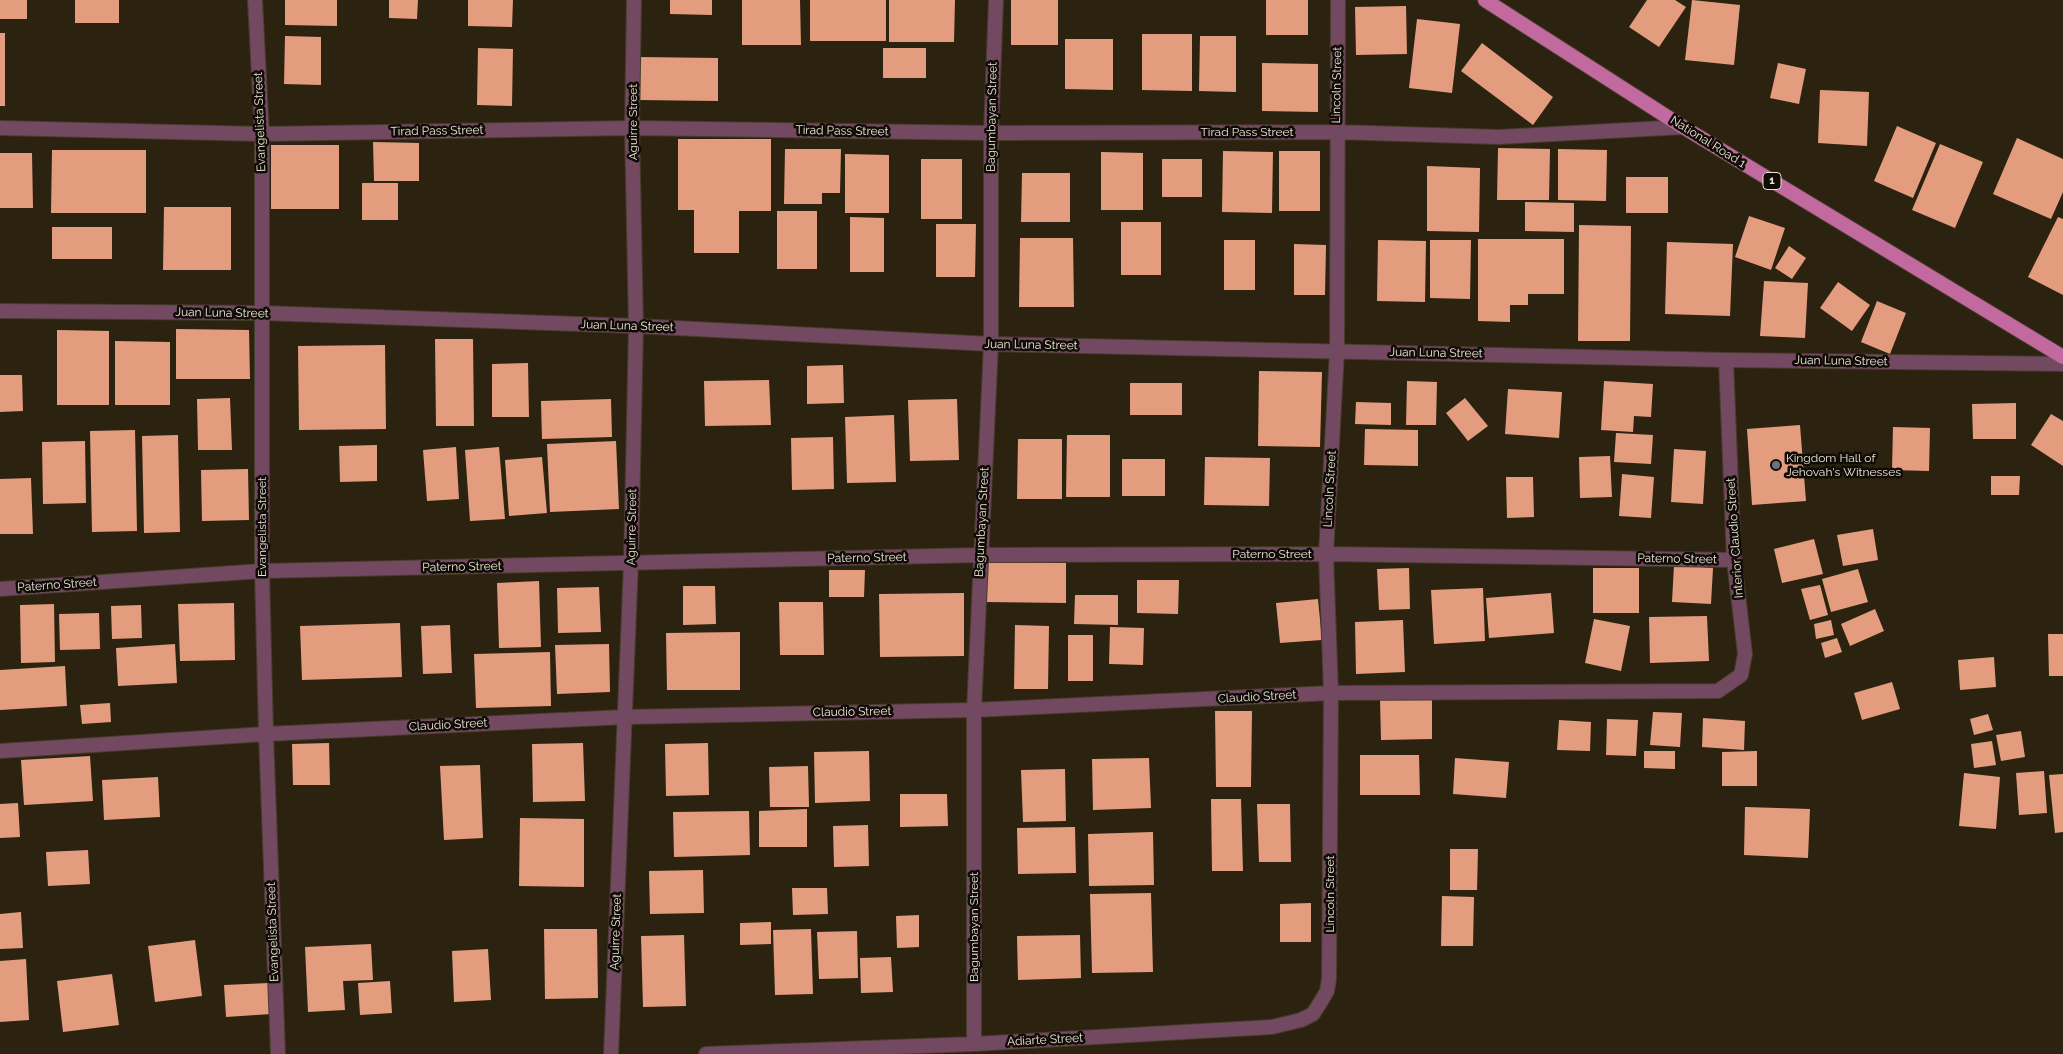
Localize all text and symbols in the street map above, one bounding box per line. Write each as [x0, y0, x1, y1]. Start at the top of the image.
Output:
street label: Lincoln Street [1329, 46, 1345, 124]
street label: Bagumbayan Street [984, 62, 1000, 172]
street label: Evangelista Street [251, 72, 269, 172]
street label: Aguirre Street [626, 84, 640, 160]
street label: National Road 1 [1668, 113, 1748, 171]
street label: Tirad Pass Street [390, 123, 484, 139]
street label: Tirad Pass Street [795, 123, 889, 139]
street label: Tirad Pass Street [1200, 125, 1294, 139]
road number: 1 [1763, 172, 1781, 190]
street label: Juan Luna Street [175, 305, 269, 321]
street label: Juan Luna Street [580, 317, 674, 335]
street label: Juan Luna Street [984, 337, 1078, 353]
street label: Juan Luna Street [1389, 345, 1483, 361]
street label: Juan Luna Street [1794, 353, 1888, 369]
street label: Lincoln Street [1321, 450, 1339, 528]
place label: Kingdom Hall of Jehovah's Witnesses [1786, 451, 1901, 479]
marker: Kingdom Hall of Jehovah's Witnesses [1770, 459, 1782, 471]
street label: Bagumbayan Street [972, 467, 992, 577]
street label: Evangelista Street [255, 477, 269, 577]
street label: Interior Claudio Street [1724, 477, 1746, 599]
street label: Aguirre Street [624, 489, 640, 565]
street label: Paterno Street [1232, 547, 1312, 561]
street label: Paterno Street [827, 550, 907, 566]
street label: Paterno Street [1637, 551, 1717, 567]
street label: Paterno Street [422, 559, 502, 575]
street label: Paterno Street [17, 575, 97, 595]
street label: Claudio Street [1217, 688, 1297, 706]
street label: Claudio Street [813, 704, 891, 720]
street label: Claudio Street [408, 716, 488, 734]
street label: Lincoln Street [1323, 856, 1337, 932]
street label: Bagumbayan Street [967, 872, 981, 982]
street label: Evangelista Street [264, 882, 282, 982]
street label: Aguirre Street [607, 893, 625, 971]
street label: Adiarte Street [1007, 1031, 1083, 1049]

